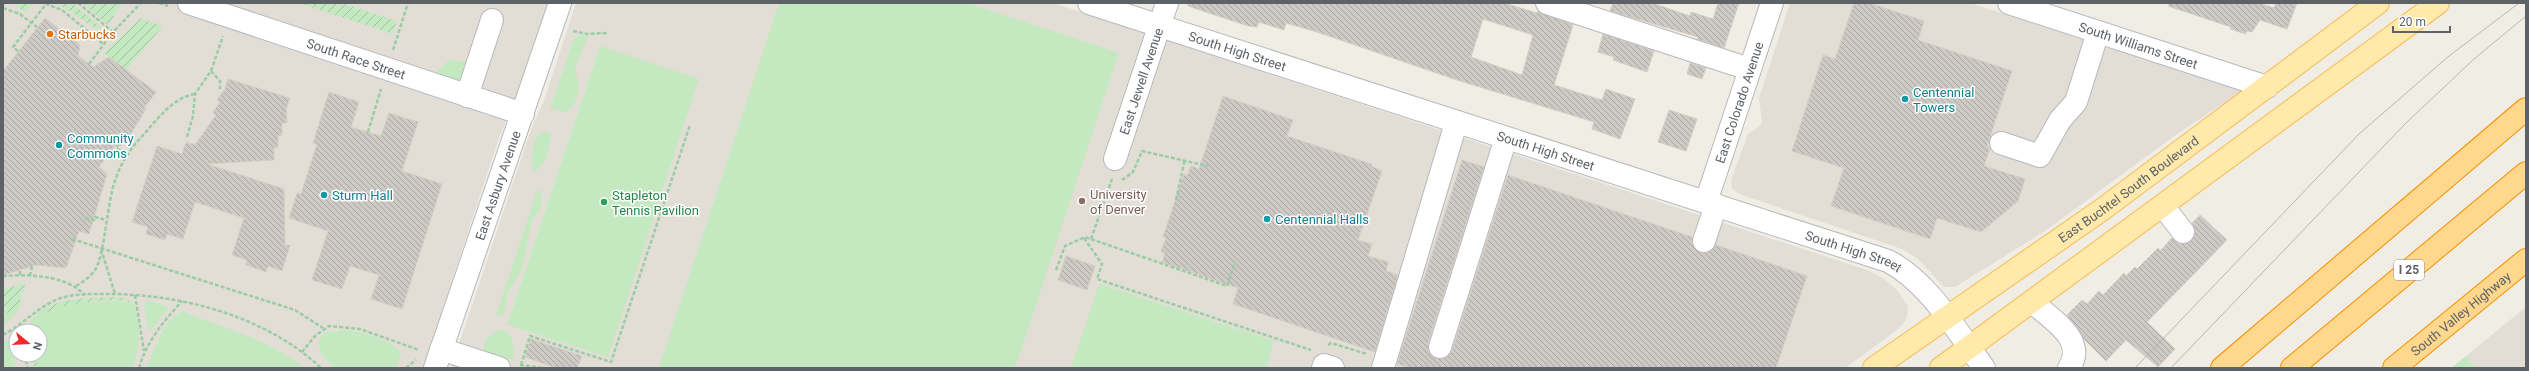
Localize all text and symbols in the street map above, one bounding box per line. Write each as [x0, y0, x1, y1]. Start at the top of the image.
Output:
scale bar [2393, 8, 2450, 34]
text: 20 m [2399, 15, 2426, 29]
street label: South Williams Street [2077, 19, 2199, 72]
street label: East Jewell Avenue [1117, 26, 1166, 137]
place label: Starbucks [58, 27, 116, 42]
marker: Starbucks [45, 29, 55, 39]
street label: South High Street [1187, 29, 1288, 74]
street label: South Race Street [304, 36, 407, 82]
street label: East Colorado Avenue [1712, 40, 1767, 165]
place label: Centennial Towers [1913, 85, 1974, 115]
marker: Centennial Towers [1900, 94, 1910, 104]
street label: South High Street [1495, 128, 1596, 174]
street label: East Asbury Avenue [472, 129, 524, 242]
place label: Community Commons [67, 131, 134, 161]
street label: East Buchtel South Boulevard [2056, 133, 2202, 246]
marker: Community Commons [54, 140, 64, 150]
place label: University of Denver [1090, 187, 1147, 217]
place label: Sturm Hall [332, 188, 393, 203]
place label: Stapleton Tennis Pavilion [612, 188, 699, 218]
marker: Sturm Hall [319, 190, 329, 200]
marker: University of Denver [1077, 196, 1087, 206]
marker: Stapleton Tennis Pavilion [599, 197, 609, 207]
place label: Centennial Halls [1275, 212, 1369, 227]
marker: Centennial Halls [1262, 214, 1272, 224]
street label: South High Street [1803, 228, 1905, 275]
road number: I 25 [2394, 260, 2424, 280]
street label: South Valley Highway [2408, 269, 2514, 359]
north arrow [8, 323, 48, 363]
text: N [30, 340, 44, 352]

